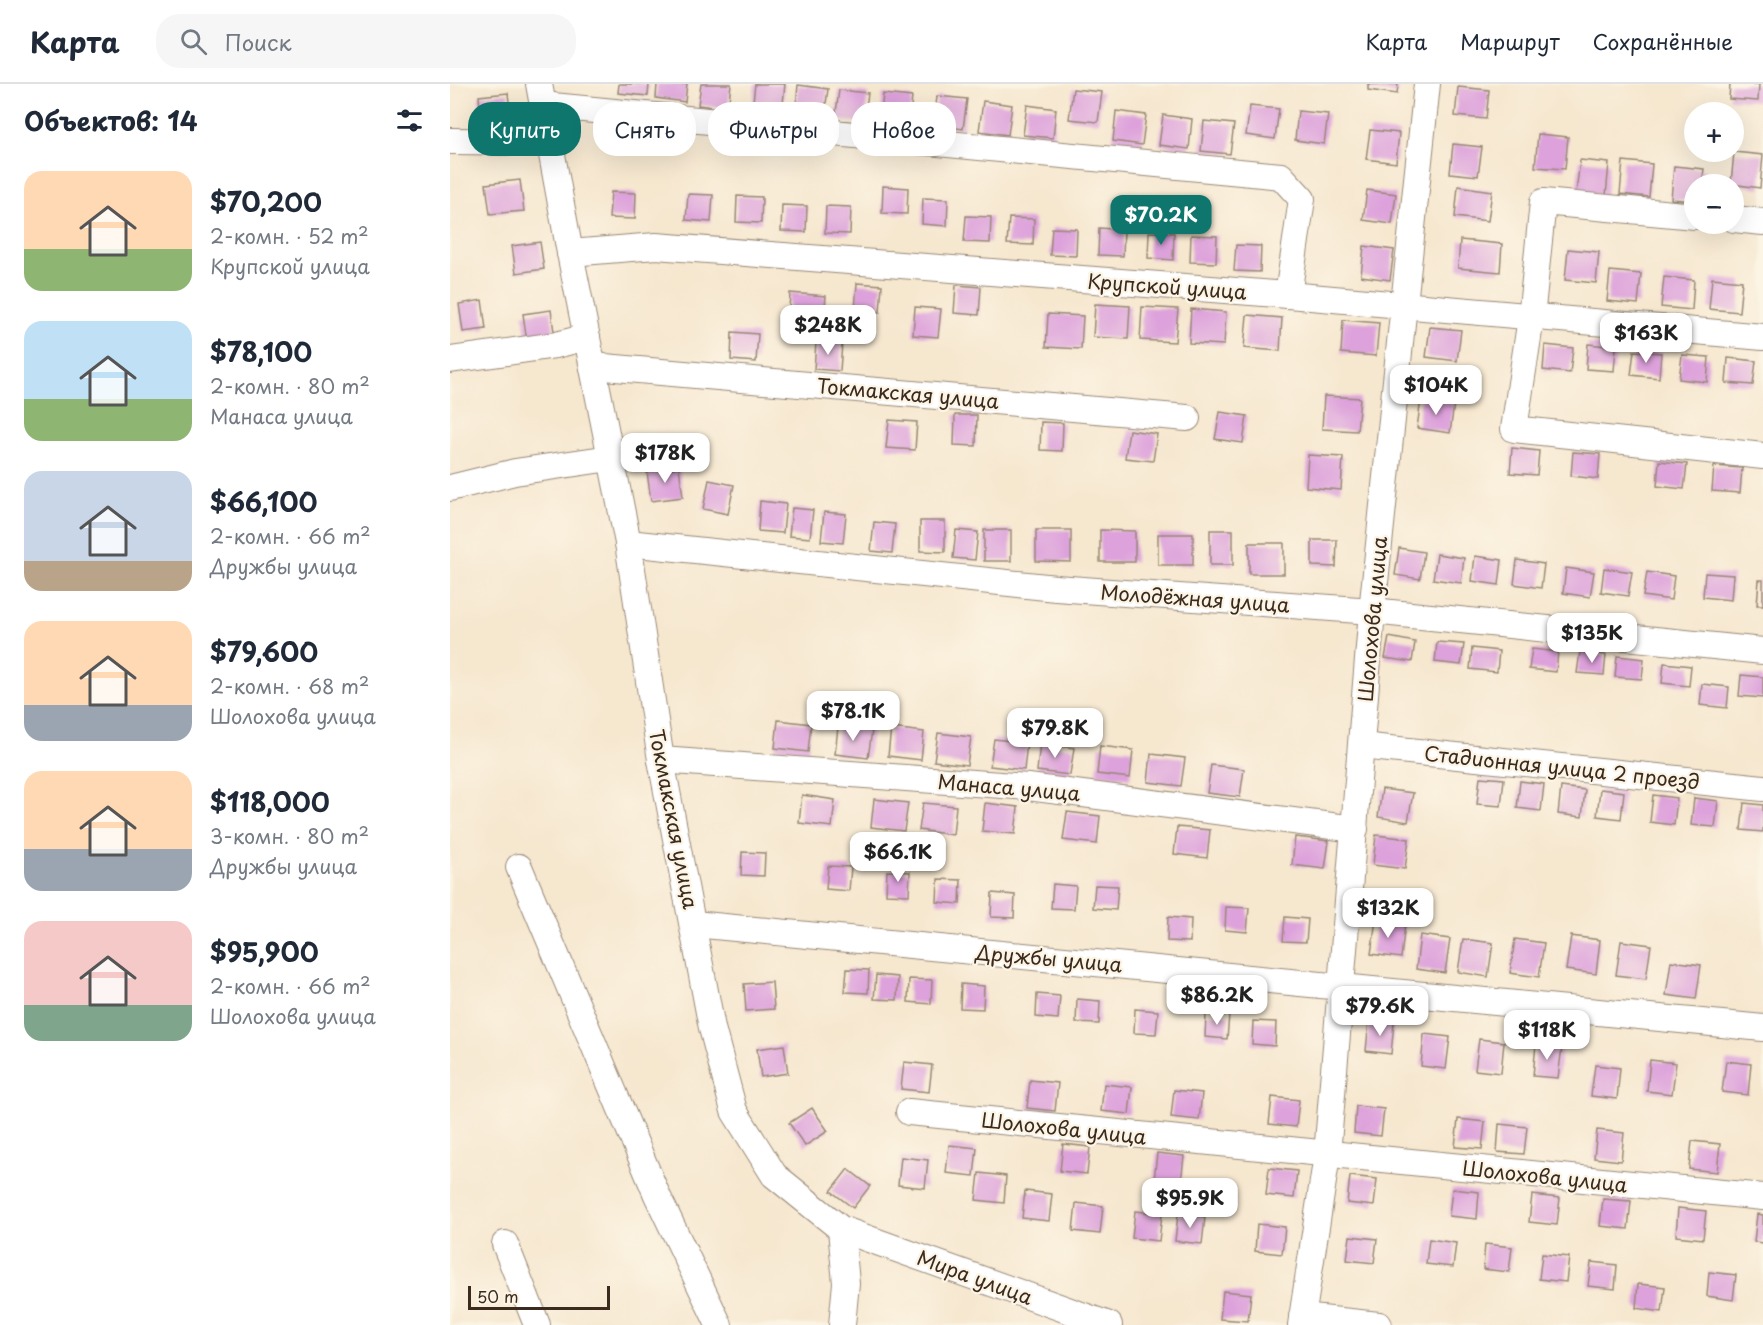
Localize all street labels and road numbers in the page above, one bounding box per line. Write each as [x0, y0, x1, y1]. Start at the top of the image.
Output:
street label: Крупской улица [1086, 265, 1248, 307]
street label: Токмакская улица [816, 370, 1001, 416]
street label: Шолохова улица [1350, 535, 1394, 703]
street label: Молодёжная улица [1099, 576, 1291, 620]
street label: Токмакская улица [642, 726, 706, 912]
street label: Стадионная улица 2 проезд [1423, 738, 1701, 796]
street label: Манаса улица [937, 766, 1082, 808]
street label: Дружбы улица [973, 937, 1124, 979]
street label: Шолохова улица [980, 1104, 1148, 1152]
street label: Шолохова улица [1461, 1152, 1629, 1200]
street label: Мира улица [913, 1242, 1037, 1312]

